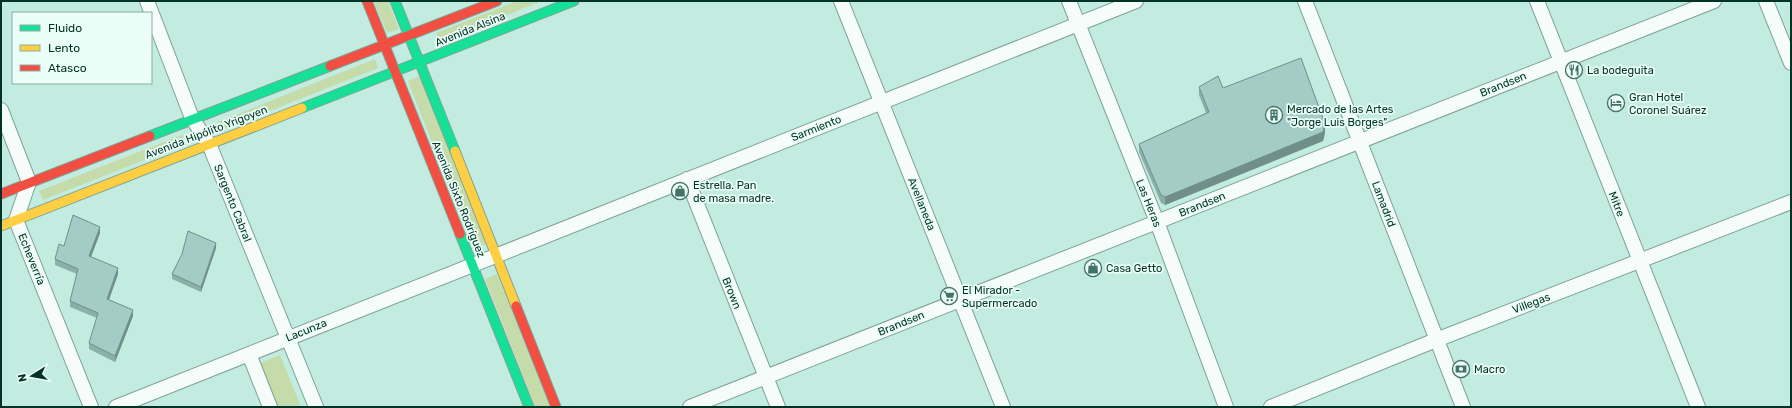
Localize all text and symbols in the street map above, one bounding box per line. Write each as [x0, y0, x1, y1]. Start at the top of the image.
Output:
street label: Avenida Alsina [433, 9, 507, 49]
legend [12, 12, 152, 84]
text: Fluido [48, 21, 82, 35]
text: Lento [48, 41, 80, 55]
restaurant icon: La bodeguita [1564, 60, 1584, 80]
text: Atasco [48, 61, 87, 75]
place label: La bodeguita [1587, 64, 1654, 77]
street label: Brandsen [1478, 69, 1528, 100]
place label: Gran Hotel Coronel Suárez [1629, 91, 1707, 117]
hotel icon: Gran Hotel Coronel Suárez [1606, 93, 1626, 113]
street label: Avenida Hipólito Yrigoyen [143, 103, 269, 162]
place label: Mercado de las Artes "Jorge Luis Borges" [1287, 103, 1394, 129]
building icon: Mercado de las Artes "Jorge Luis Borges" [1264, 105, 1284, 125]
street label: Sarmiento [789, 113, 843, 144]
street label: Avenida Sixto Rodríguez [429, 139, 488, 260]
street label: Sargento Cabral [211, 163, 254, 244]
street label: Avellaneda [905, 176, 938, 233]
street label: Las Heras [1133, 177, 1164, 229]
place label: Estrella. Pan de masa madre. [693, 179, 774, 205]
street label: Lamadrid [1369, 179, 1398, 229]
shop icon: Estrella. Pan de masa madre. [670, 181, 690, 201]
street label: Brandsen [1177, 189, 1227, 220]
street label: Mitre [1606, 190, 1627, 219]
street label: Echeverría [15, 231, 48, 287]
shop icon: Casa Getto [1083, 258, 1103, 278]
place label: Casa Getto [1106, 262, 1162, 275]
street label: Brown [719, 275, 744, 311]
place label: El Mirador - Supermercado [962, 284, 1037, 310]
supermarket icon: El Mirador - Supermercado [939, 286, 959, 306]
street label: Villegas [1510, 290, 1552, 317]
street label: Brandsen [876, 308, 926, 339]
street label: Lacunza [284, 316, 329, 345]
north arrow [12, 356, 52, 396]
bank icon: Macro [1451, 359, 1471, 379]
place label: Macro [1474, 363, 1505, 376]
text: N [16, 373, 30, 383]

